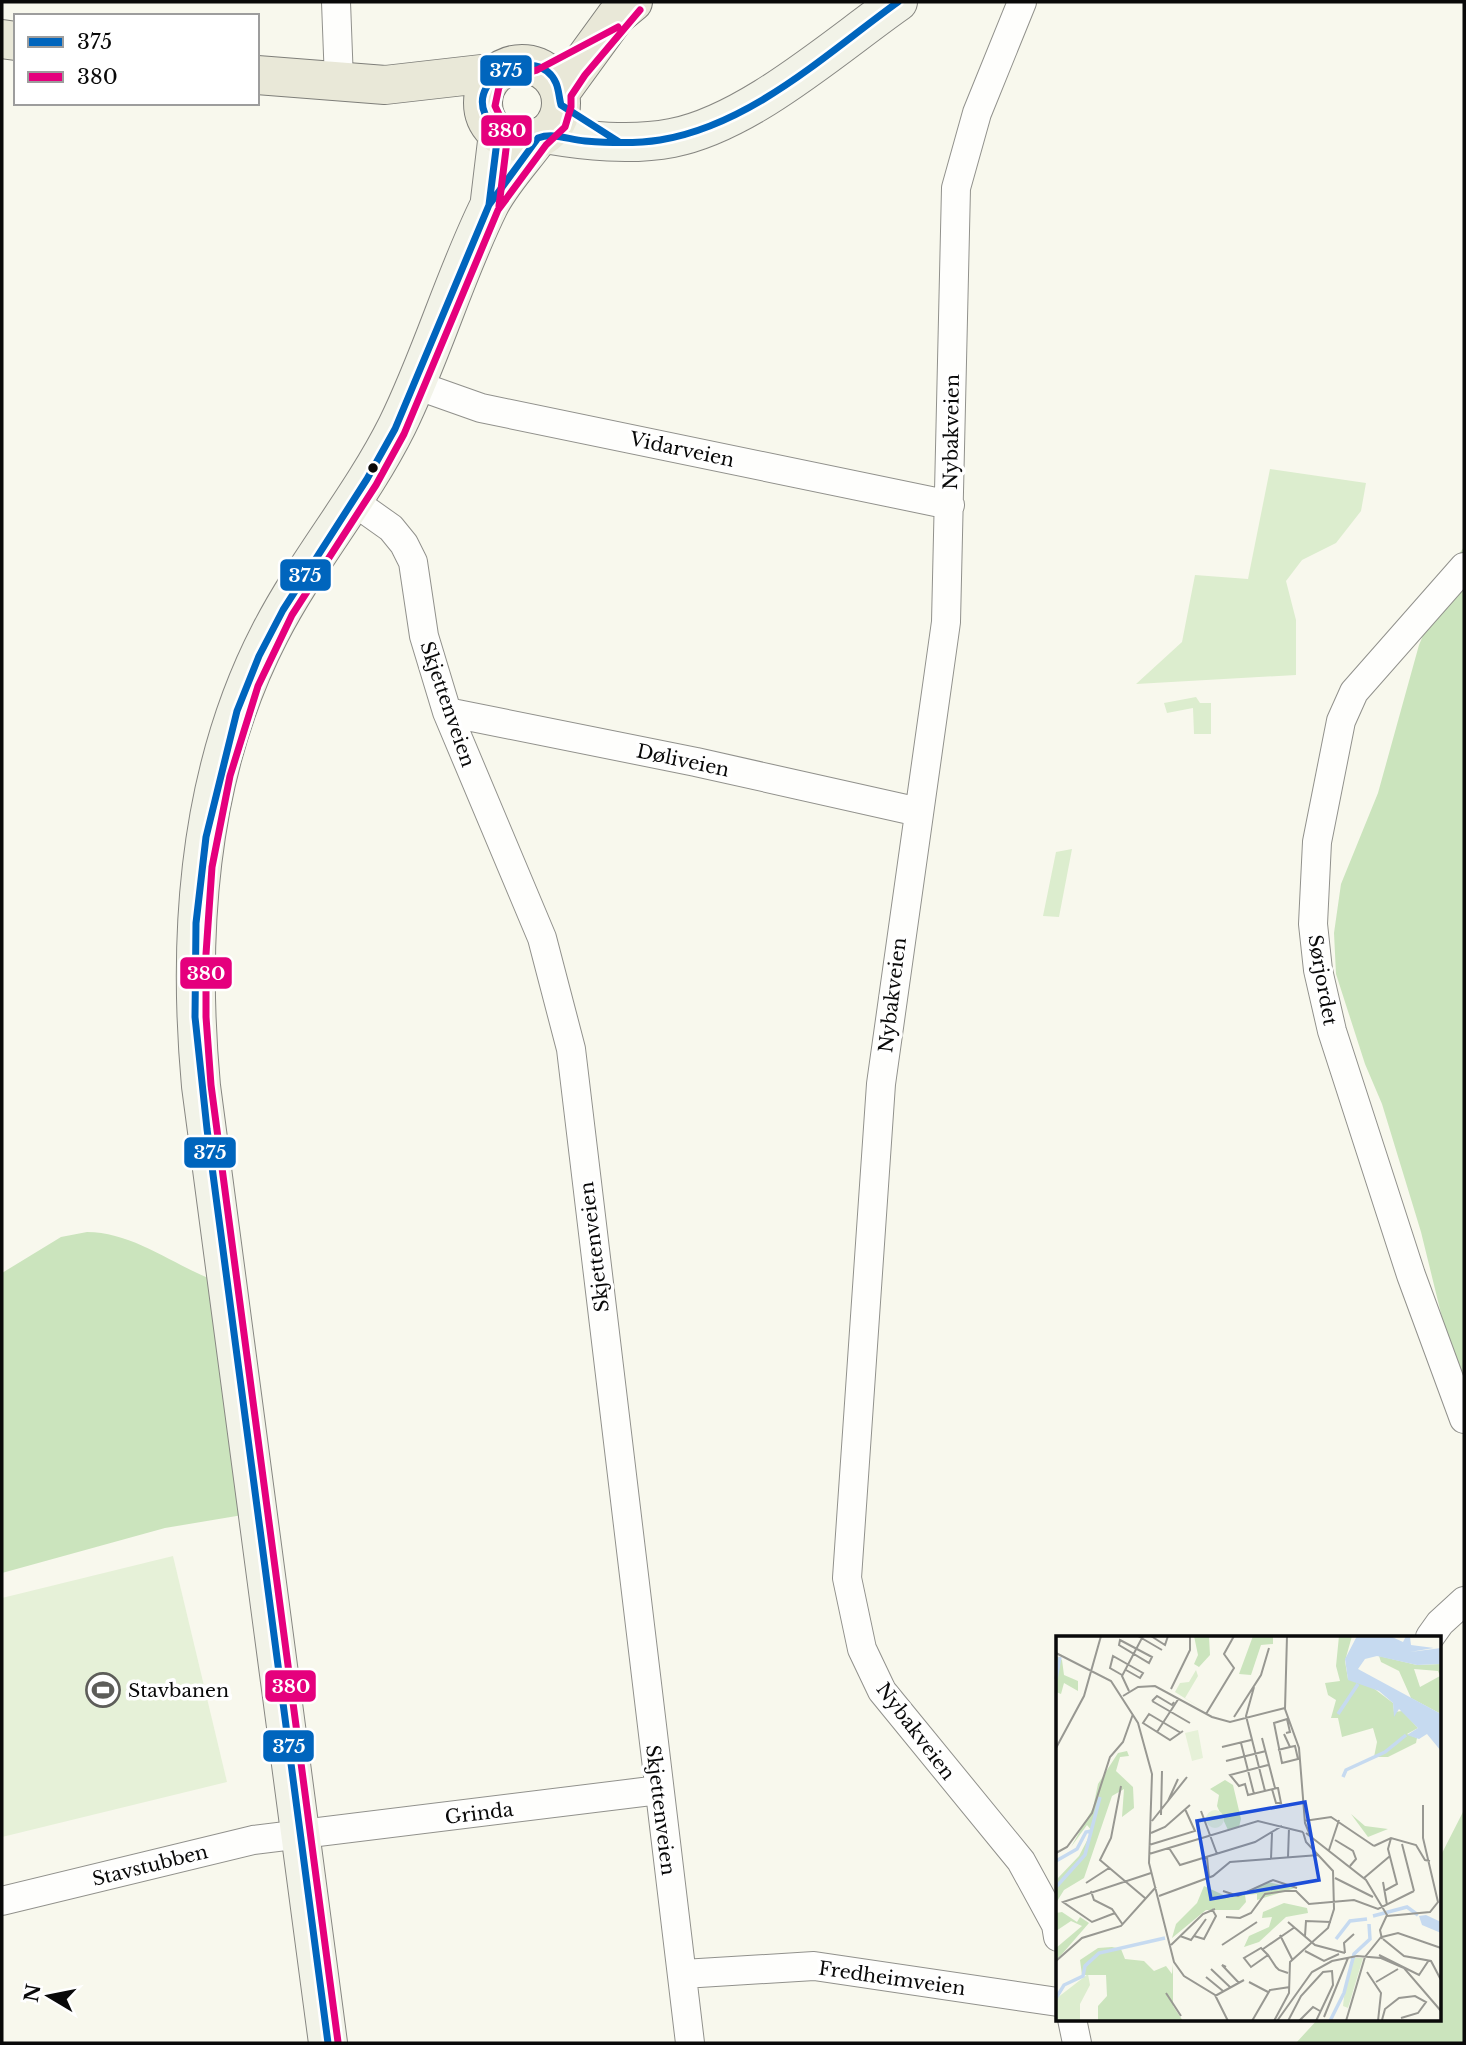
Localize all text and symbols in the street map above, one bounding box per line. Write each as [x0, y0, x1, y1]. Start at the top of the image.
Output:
legend [14, 14, 259, 105]
text: 375 [77, 29, 112, 55]
line badge: 375 [479, 54, 533, 87]
text: 375 [490, 59, 522, 82]
text: 380 [77, 64, 118, 90]
line badge: 380 [480, 114, 533, 147]
text: 380 [488, 119, 526, 142]
street label: Nybakveien [939, 374, 964, 490]
street label: Vidarveien [627, 427, 736, 472]
unlabelled marker [366, 461, 380, 475]
line badge: 375 [279, 558, 332, 592]
text: 375 [289, 564, 321, 587]
street label: Skjettenveien [415, 638, 480, 770]
street label: Døliveien [634, 739, 731, 782]
street label: Sørjordet [1303, 933, 1342, 1028]
street label: Nybakveien [874, 936, 911, 1054]
line badge: 380 [179, 956, 233, 990]
text: 380 [187, 962, 225, 985]
line badge: 375 [183, 1136, 237, 1169]
text: 375 [194, 1141, 226, 1164]
street label: Skjettenveien [575, 1180, 614, 1313]
inset map [1056, 1636, 1442, 2021]
line badge: 380 [264, 1669, 317, 1703]
sports icon: Stavbanen [84, 1671, 122, 1709]
text: 380 [272, 1675, 310, 1698]
street label: Nybakveien [872, 1678, 960, 1785]
place label: Stavbanen [128, 1679, 229, 1702]
line badge: 375 [262, 1729, 315, 1763]
text: 375 [273, 1735, 305, 1758]
street label: Skjettenveien [641, 1744, 680, 1877]
street label: Grinda [444, 1798, 515, 1829]
street label: Stavstubben [90, 1840, 210, 1891]
street label: Fredheimveien [817, 1957, 967, 2000]
north arrow [14, 1961, 84, 2031]
text: N [20, 1982, 46, 2004]

